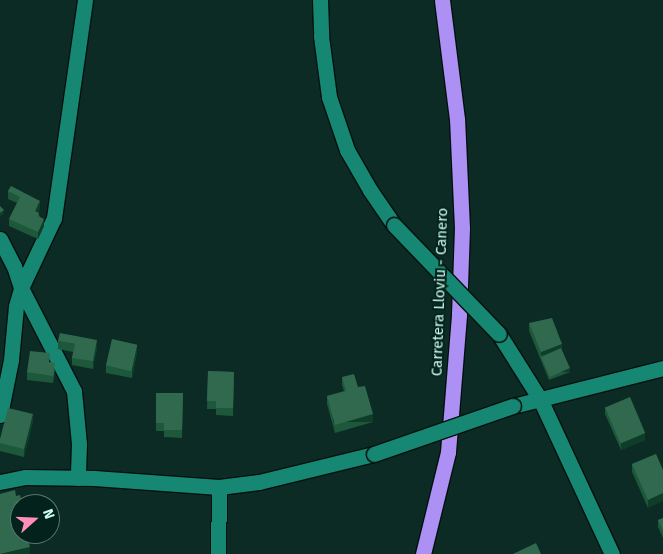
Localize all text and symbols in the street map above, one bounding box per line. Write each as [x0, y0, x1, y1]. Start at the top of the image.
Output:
street label: Carretera Lloviu - Canero [428, 207, 452, 377]
north arrow [10, 494, 60, 544]
text: N [39, 507, 58, 521]

